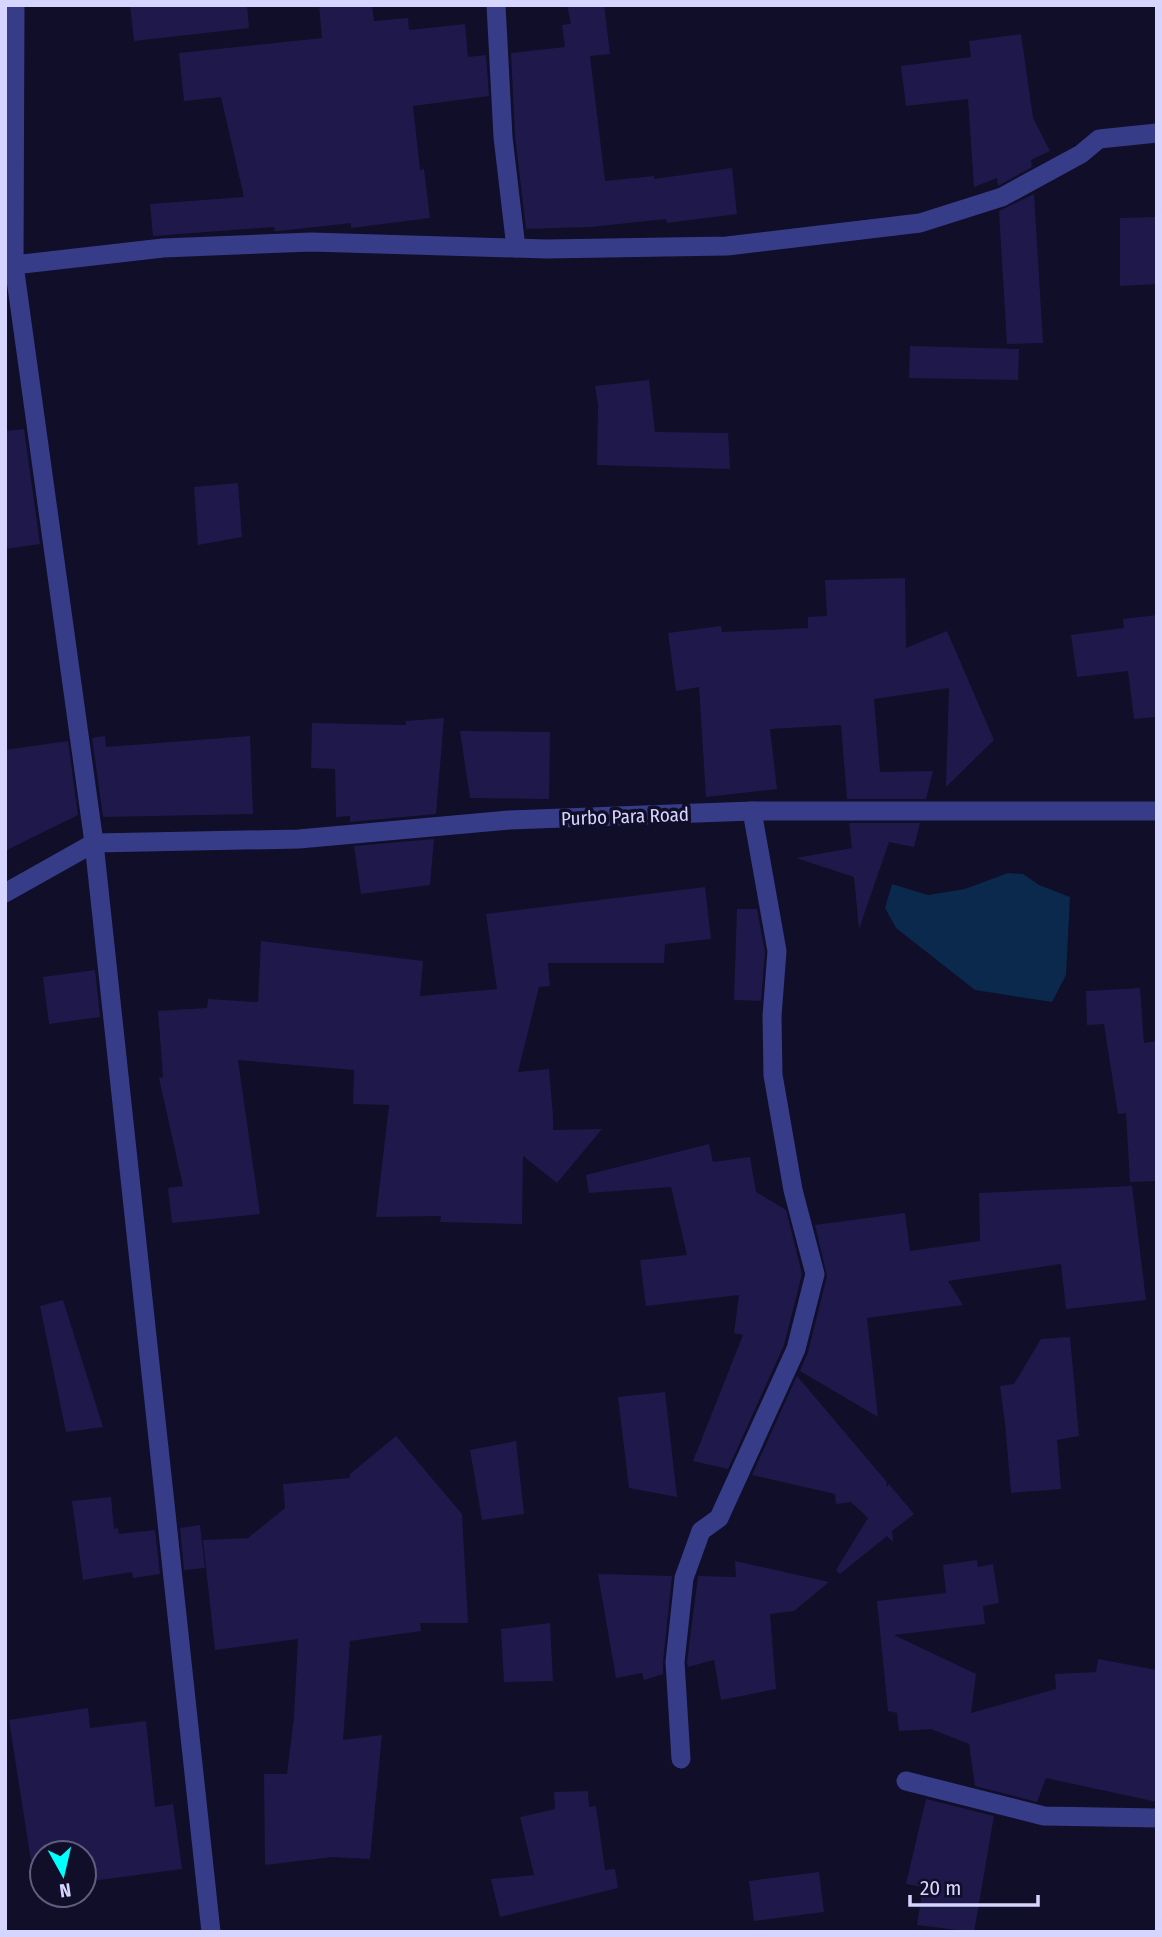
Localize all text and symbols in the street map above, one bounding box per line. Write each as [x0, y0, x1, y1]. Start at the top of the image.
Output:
street label: Purbo Para Road [561, 803, 689, 830]
north arrow [28, 1839, 98, 1909]
scale bar [910, 1864, 1038, 1908]
text: 20 m [920, 1875, 961, 1901]
text: N [58, 1878, 73, 1903]

